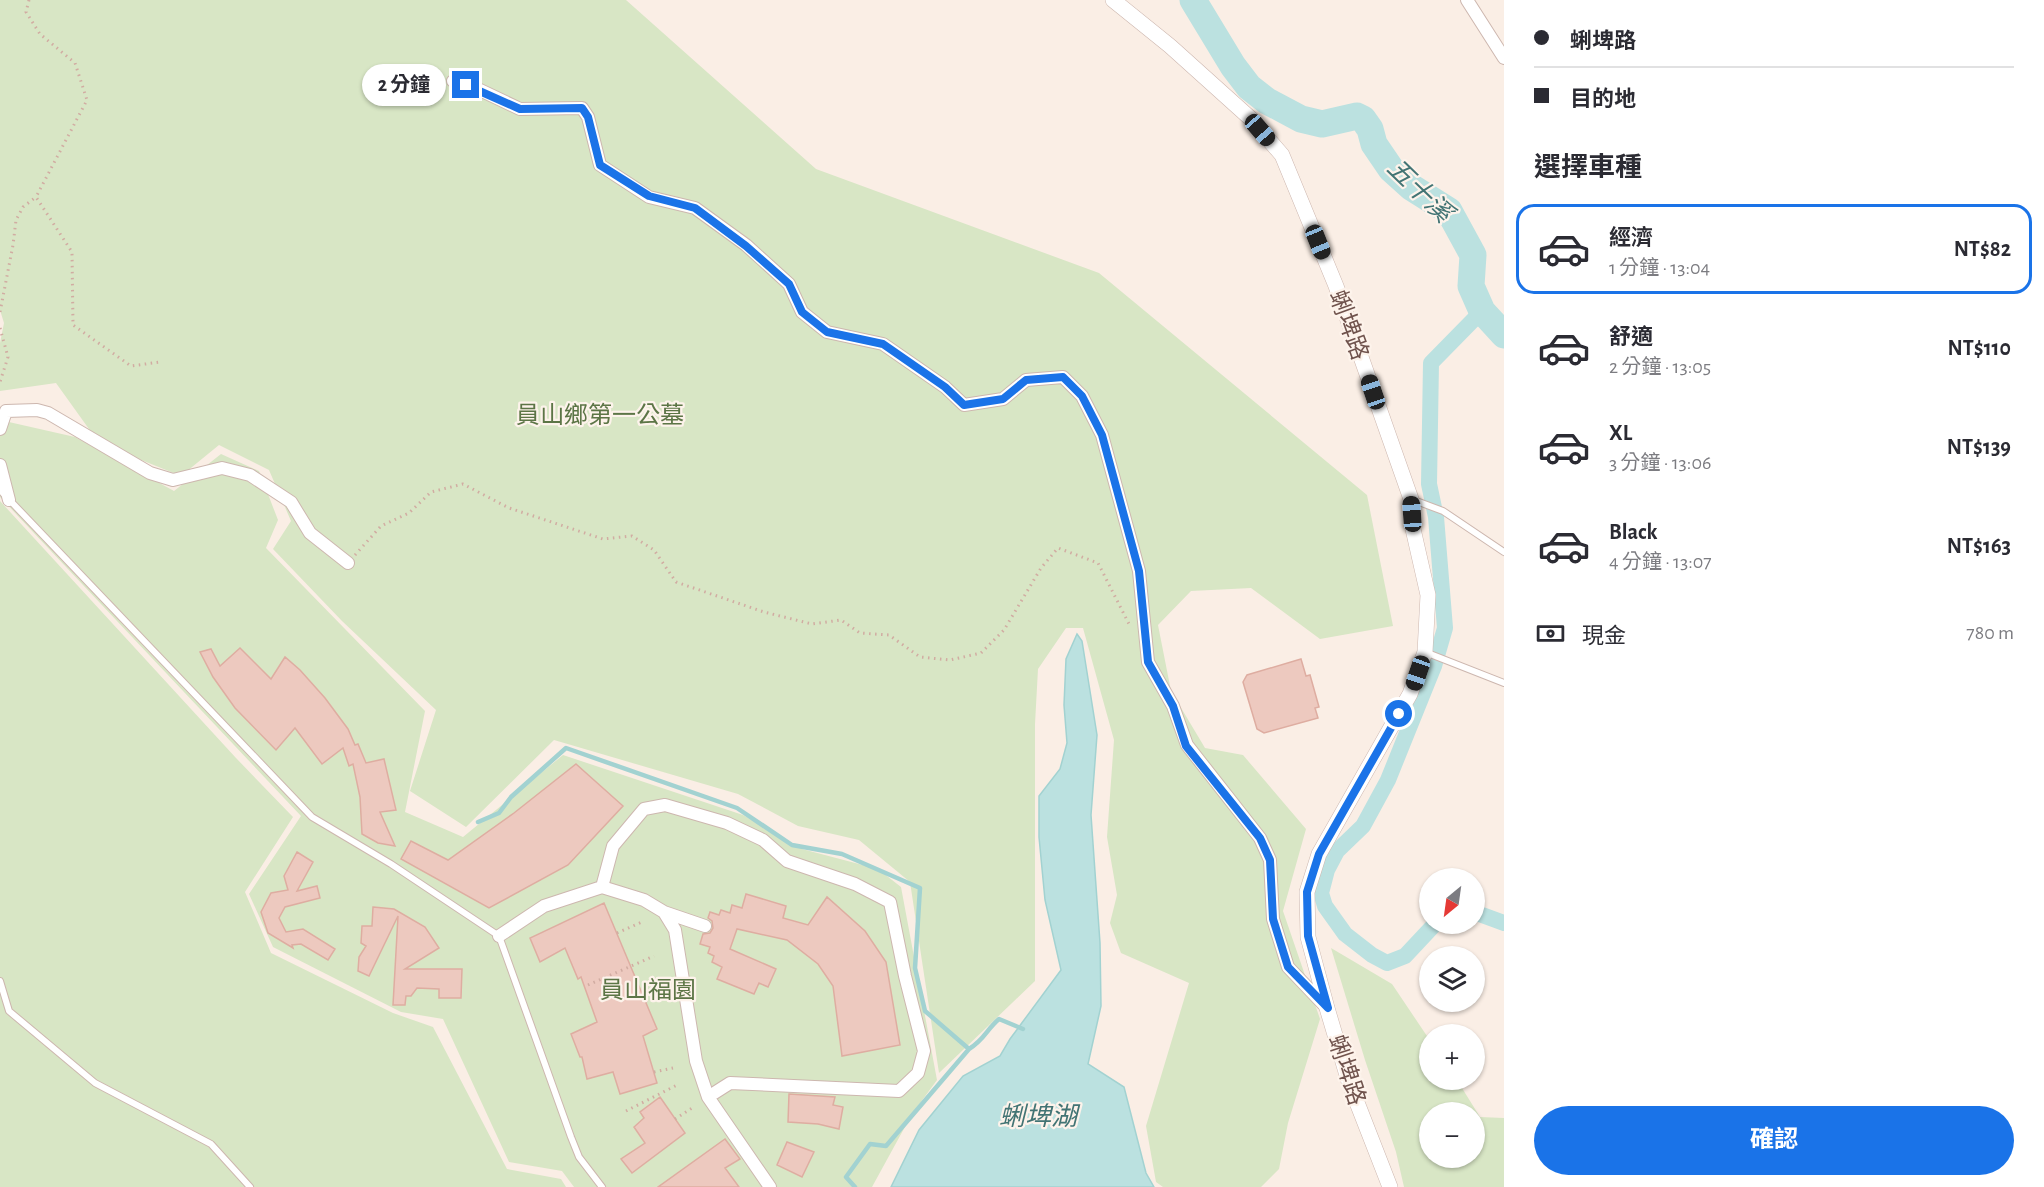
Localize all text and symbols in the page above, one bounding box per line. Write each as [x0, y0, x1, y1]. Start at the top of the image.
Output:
text: 蜊埤路 [1570, 30, 1636, 52]
callout: 2 分鐘 [361, 64, 445, 106]
route end [452, 71, 479, 98]
text: 2 分鐘 [378, 75, 430, 95]
text: 目的地 [1570, 88, 1636, 110]
car [1241, 111, 1279, 149]
water label: 五十溪 [1382, 154, 1460, 230]
text: 選擇車種 [1534, 154, 1642, 181]
car [1303, 222, 1333, 262]
icon: car [1537, 222, 1591, 276]
text: 經濟 [1609, 227, 1653, 249]
text: NT$82 [1954, 238, 2011, 260]
text: 1 分鐘 · 13:04 [1609, 258, 1710, 278]
street label: 蜊埤路 [1324, 287, 1374, 363]
icon: car [1537, 321, 1591, 375]
text: 舒適 [1609, 326, 1653, 348]
text: NT$110 [1948, 337, 2011, 359]
text: 2 分鐘 · 13:05 [1609, 357, 1711, 377]
car [1359, 372, 1387, 412]
park label: 員山鄉第一公墓 [516, 402, 684, 428]
icon: car [1537, 420, 1591, 474]
text: XL [1609, 422, 1632, 444]
text: NT$139 [1947, 436, 2011, 458]
text: 3 分鐘 · 13:06 [1609, 453, 1711, 473]
car [1402, 495, 1422, 533]
icon: car [1537, 519, 1591, 573]
text: Black [1609, 521, 1657, 543]
text: NT$163 [1947, 535, 2011, 557]
text: 4 分鐘 · 13:07 [1609, 552, 1712, 572]
icon: cash [1534, 617, 1567, 650]
text: 780 m [1966, 623, 2014, 643]
text: 現金 [1582, 625, 1626, 647]
car [1404, 653, 1432, 693]
route start [1385, 700, 1412, 727]
north arrow [1419, 868, 1485, 934]
map controls [1419, 868, 1485, 1168]
button: layers [1419, 946, 1485, 1012]
park label: 員山福園 [600, 977, 696, 1003]
button: + [1419, 1024, 1485, 1090]
street label: 蜊埤路 [1324, 1032, 1370, 1108]
button: − [1419, 1102, 1485, 1168]
water label: 蜊埤湖 [999, 1103, 1081, 1130]
button: 確認 [1534, 1106, 2014, 1175]

